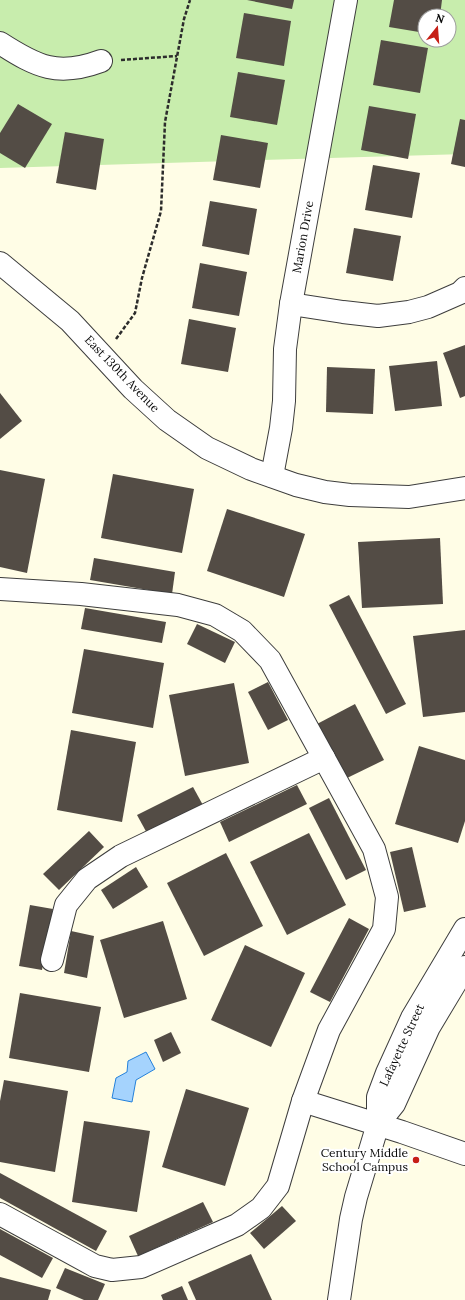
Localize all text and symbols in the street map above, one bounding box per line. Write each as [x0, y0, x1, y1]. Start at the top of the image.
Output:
north arrow [417, 8, 457, 48]
text: N [434, 10, 447, 27]
street label: Marion Drive [289, 199, 316, 274]
street label: East 130th Avenue [82, 332, 163, 416]
street label: Lafayette Street [376, 1001, 427, 1088]
place label: Century Middle School Campus [321, 1145, 408, 1174]
marker: Century Middle School Campus [411, 1155, 421, 1165]

